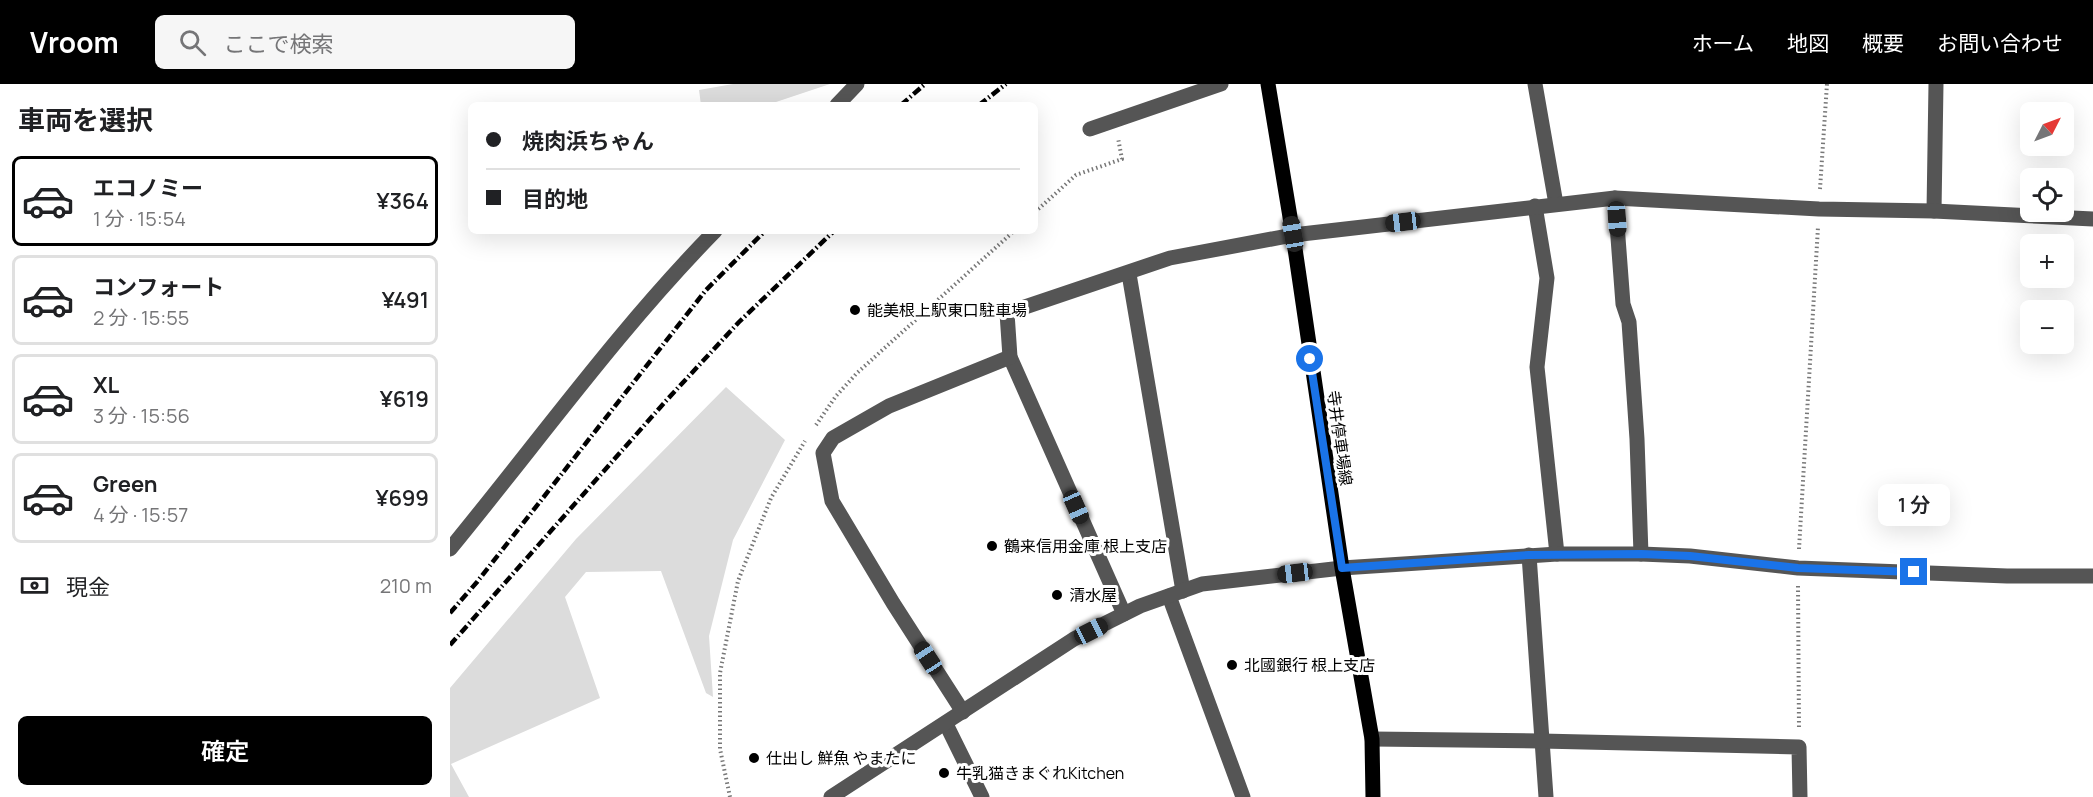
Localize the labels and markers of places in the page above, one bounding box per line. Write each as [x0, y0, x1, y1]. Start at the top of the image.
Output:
place label: 能美根上駅東口駐車場 [867, 299, 1027, 321]
marker: 能美根上駅東口駐車場 [848, 303, 862, 317]
place label: 鶴来信用金庫 根上支店 [1004, 535, 1167, 557]
marker: 鶴来信用金庫 根上支店 [985, 539, 999, 553]
place label: 清水屋 [1069, 584, 1117, 606]
marker: 清水屋 [1050, 588, 1064, 602]
place label: 北國銀行 根上支店 [1244, 654, 1375, 676]
marker: 北國銀行 根上支店 [1225, 658, 1239, 672]
place label: 仕出し 鮮魚 やまたに [766, 747, 916, 769]
marker: 仕出し 鮮魚 やまたに [747, 751, 761, 765]
place label: 牛乳猫きまぐれKitchen [956, 762, 1124, 784]
marker: 牛乳猫きまぐれKitchen [937, 766, 951, 780]

